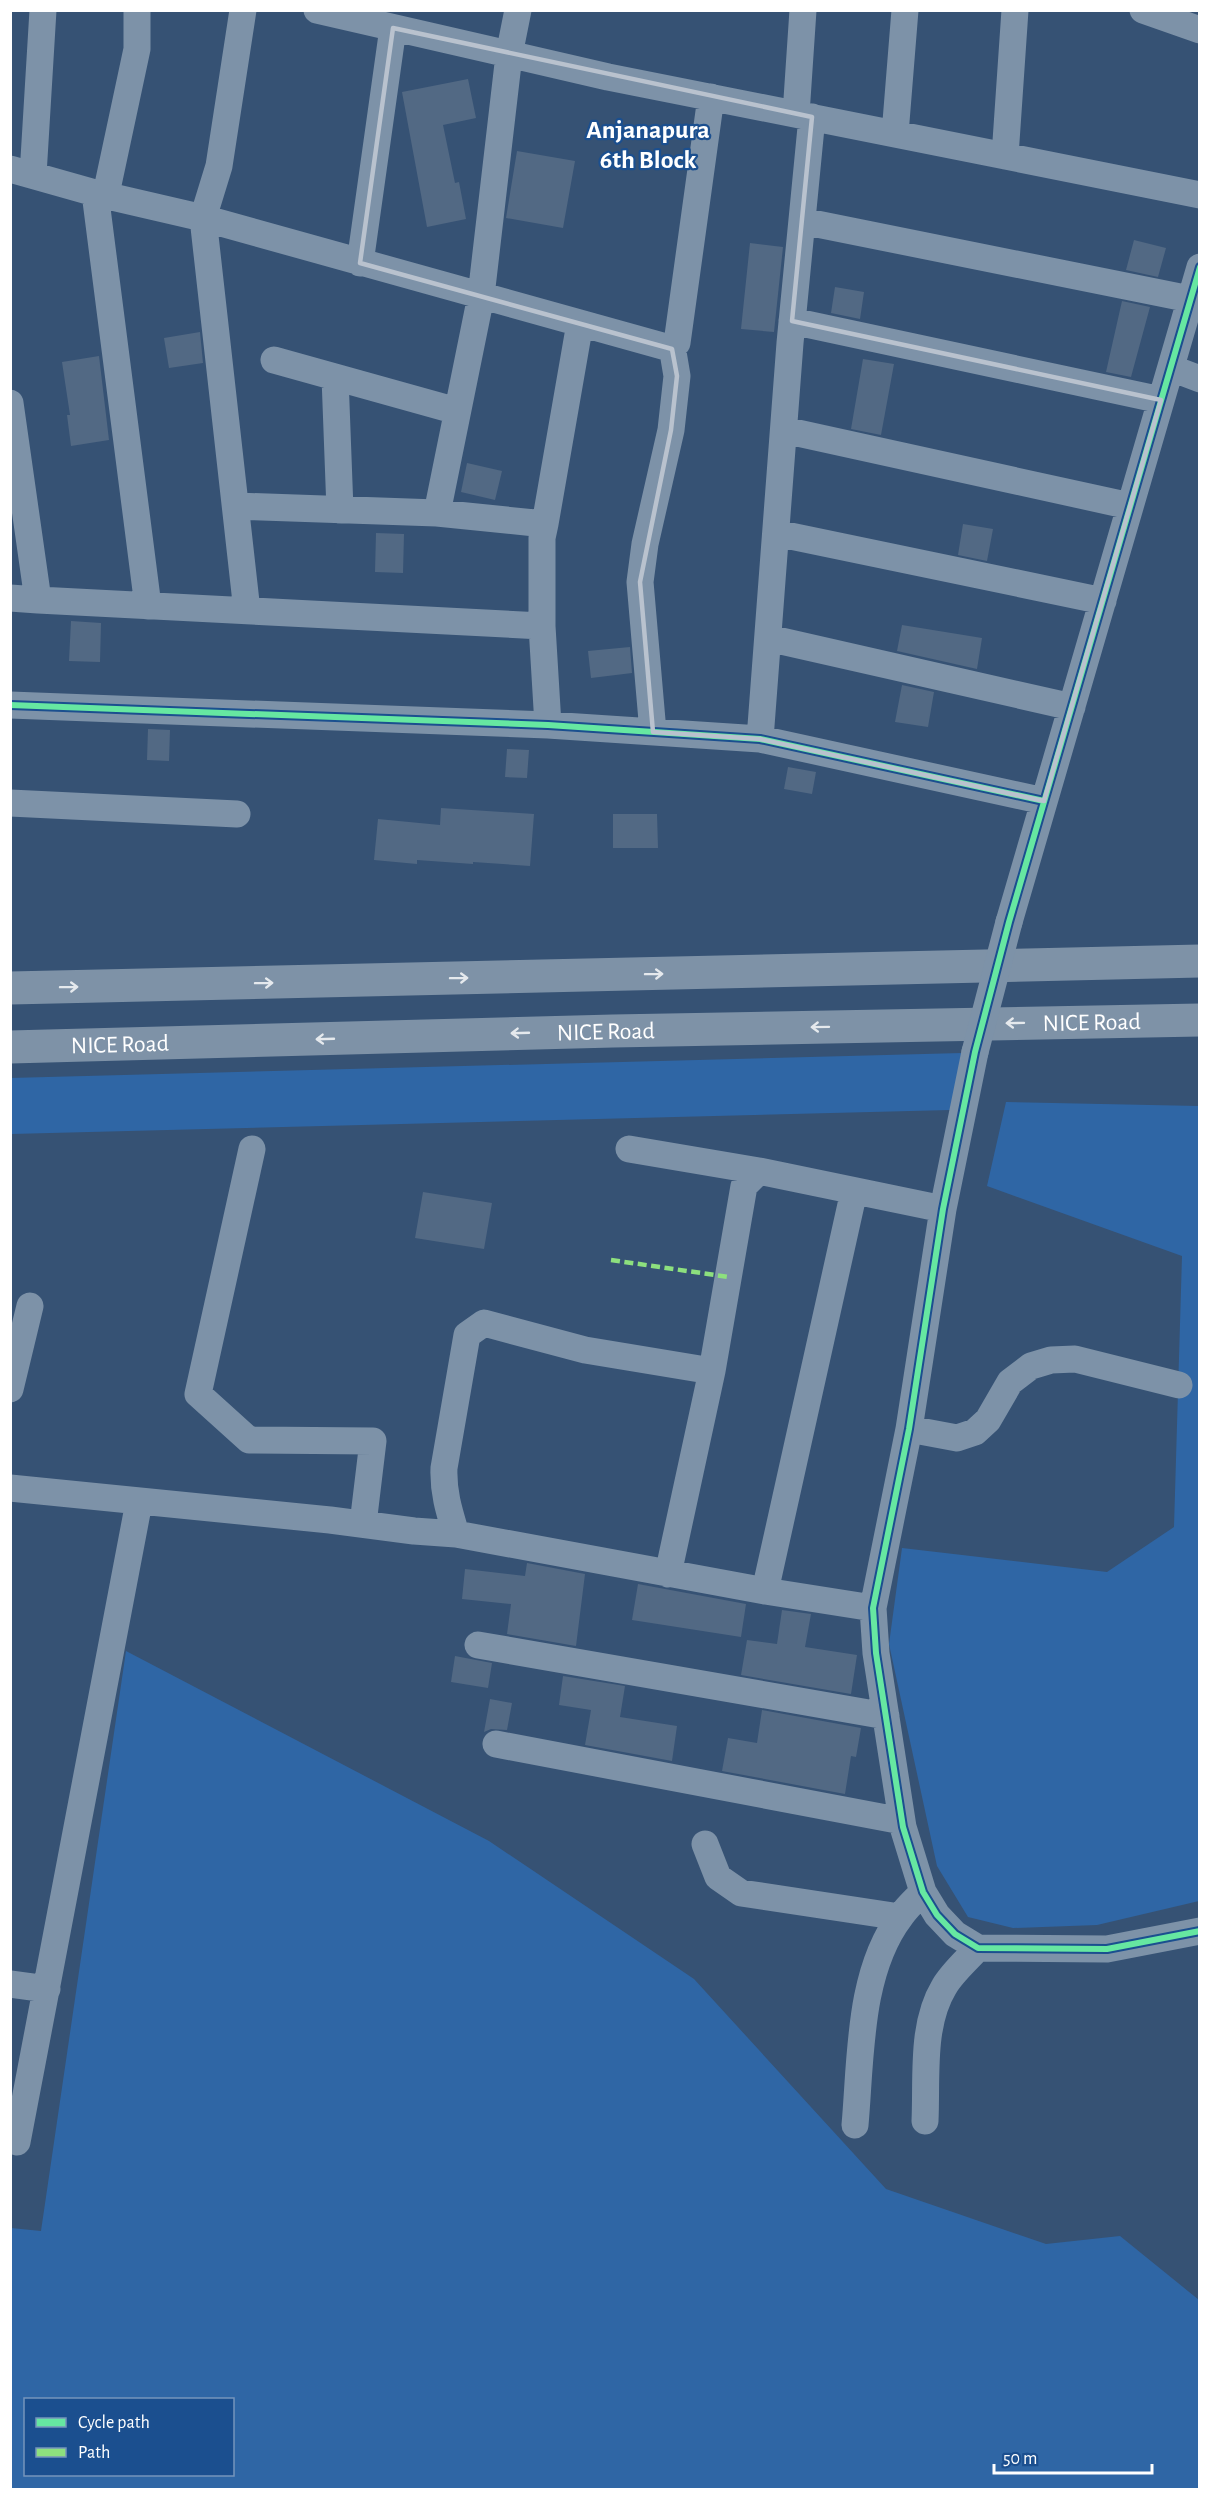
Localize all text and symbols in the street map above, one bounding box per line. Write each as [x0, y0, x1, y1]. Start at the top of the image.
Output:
district label: Anjanapura 6th Block [586, 117, 710, 173]
one-way arrow [643, 968, 663, 980]
one-way arrow [448, 973, 468, 984]
one-way arrow [253, 977, 273, 989]
one-way arrow [58, 981, 78, 993]
street label: NICE Road [1042, 1010, 1141, 1036]
one-way arrow [1006, 1018, 1026, 1029]
street label: NICE Road [556, 1019, 655, 1045]
one-way arrow [811, 1021, 831, 1033]
one-way arrow [511, 1027, 531, 1039]
street label: NICE Road [71, 1032, 169, 1058]
one-way arrow [316, 1033, 336, 1044]
legend [24, 2398, 234, 2476]
text: Cycle path [78, 2414, 150, 2432]
scale bar [994, 2437, 1152, 2475]
text: Path [78, 2444, 110, 2462]
text: 50 m [1003, 2450, 1037, 2468]

